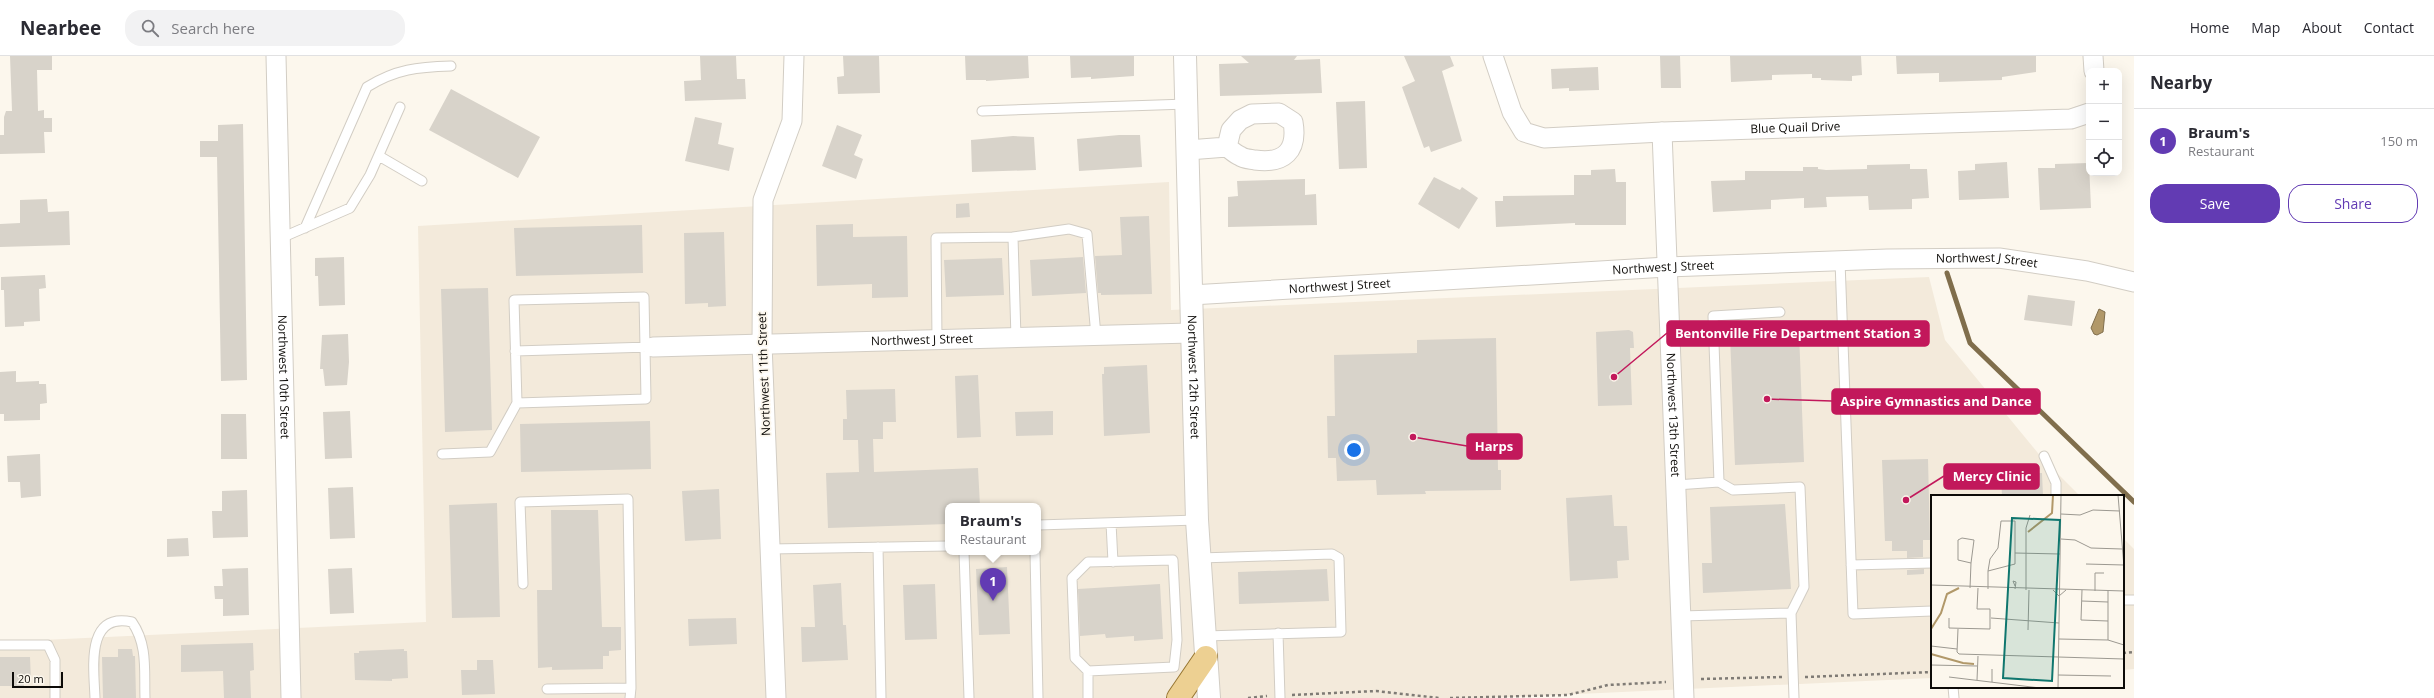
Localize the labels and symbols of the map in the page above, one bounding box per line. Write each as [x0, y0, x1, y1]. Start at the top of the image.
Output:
street label: Blue Quail Drive [1750, 117, 1841, 137]
street label: Northwest J Street [1936, 249, 2039, 272]
street label: Northwest J Street [1612, 256, 1714, 278]
street label: Northwest J Street [1288, 274, 1391, 297]
street label: Northwest 11th Street [753, 312, 774, 436]
street label: Northwest 10th Street [274, 315, 294, 439]
street label: Northwest 12th Street [1184, 315, 1204, 439]
callout: Bentonville Fire Department Station 3 [1667, 321, 1929, 346]
text: Bentonville Fire Department Station 3 [1675, 324, 1921, 342]
street label: Northwest J Street [871, 330, 973, 349]
street label: Northwest 13th Street [1663, 352, 1684, 477]
callout: Aspire Gymnastics and Dance [1832, 389, 2040, 414]
text: Aspire Gymnastics and Dance [1840, 392, 2032, 410]
callout: Harps [1467, 434, 1522, 459]
text: Harps [1475, 437, 1513, 455]
your location [1344, 440, 1364, 460]
callout: Mercy Clinic [1944, 464, 2039, 489]
text: Mercy Clinic [1953, 467, 2032, 485]
inset map [1931, 495, 2124, 688]
pin: 1 [980, 568, 1006, 601]
scale bar [12, 670, 63, 689]

